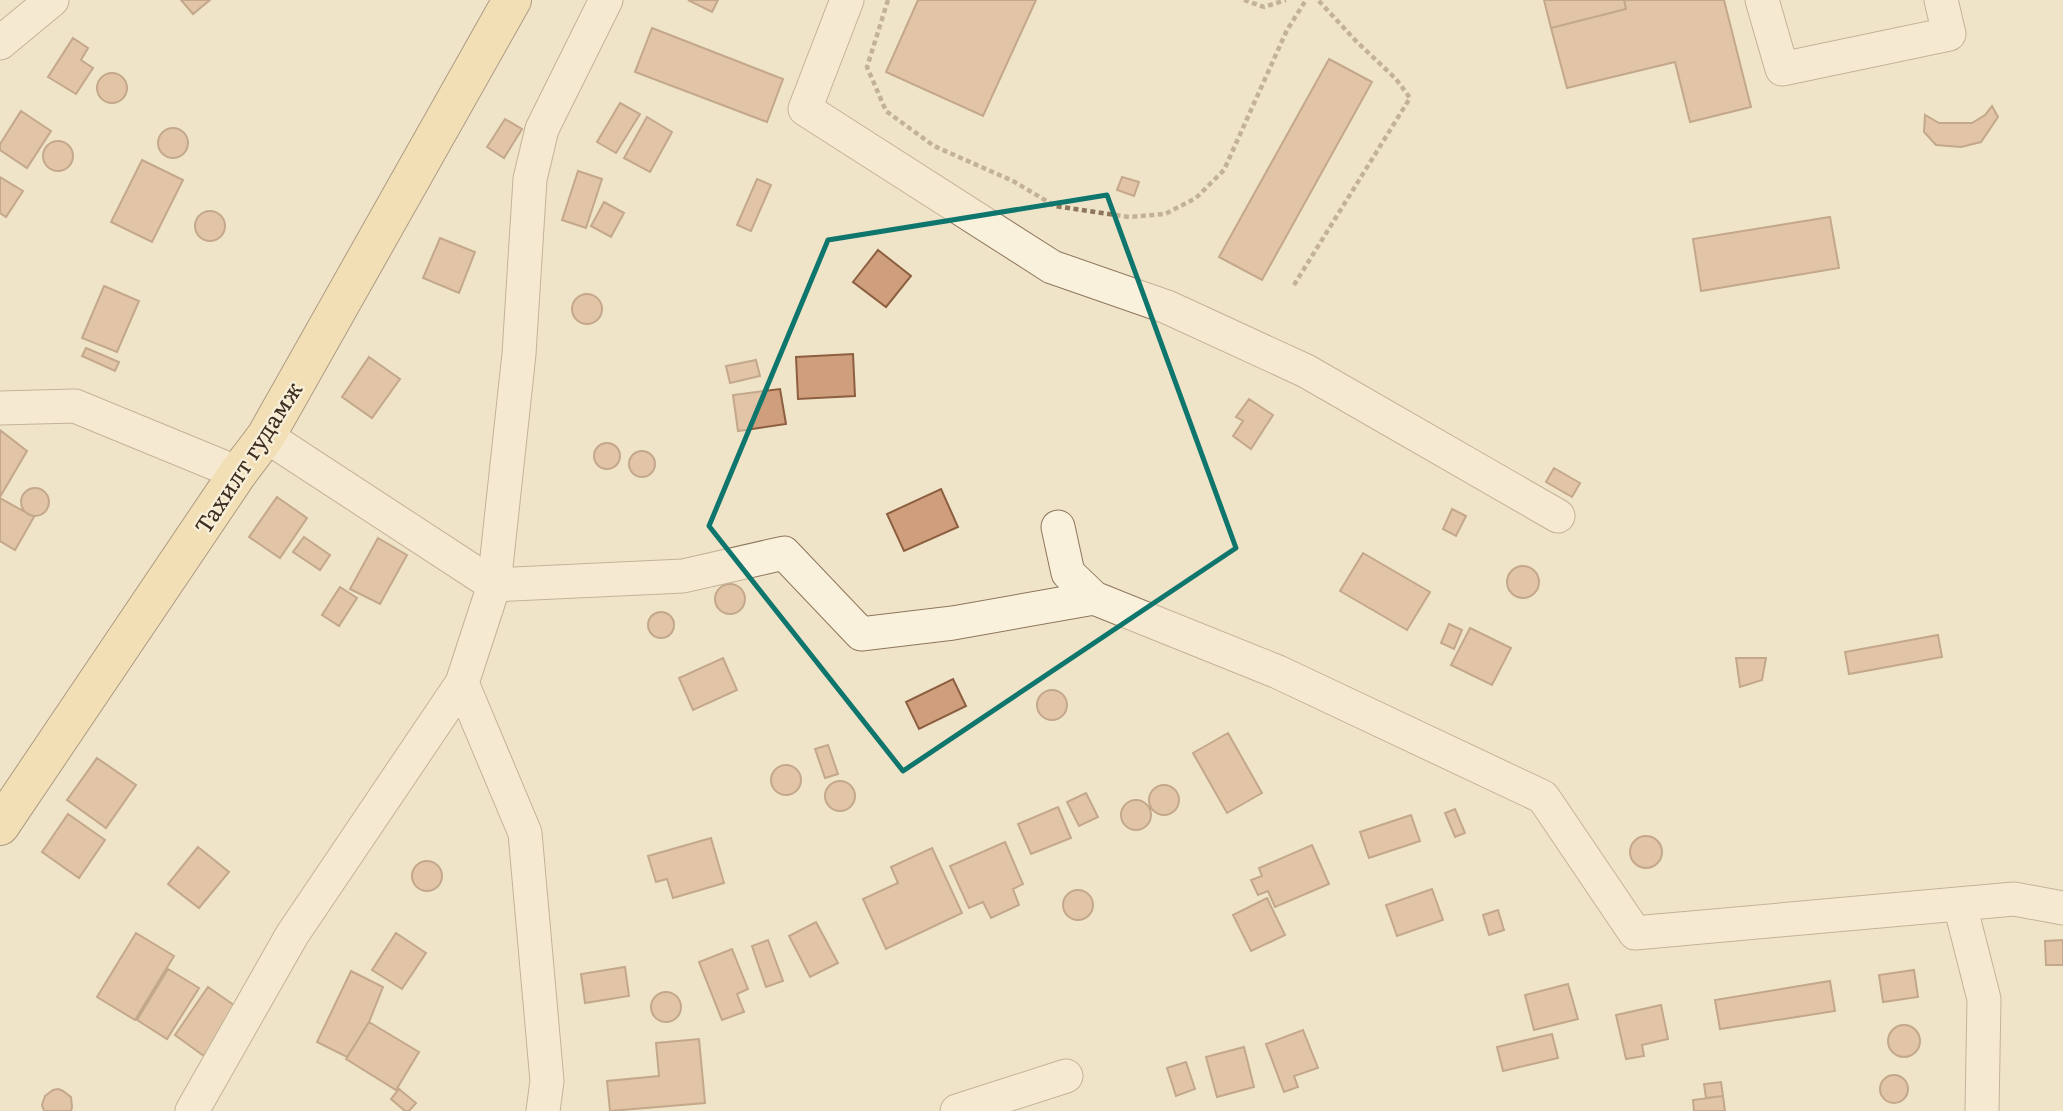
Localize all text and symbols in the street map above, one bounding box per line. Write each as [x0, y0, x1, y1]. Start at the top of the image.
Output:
street label: Тахилт гудамж [185, 374, 309, 540]

